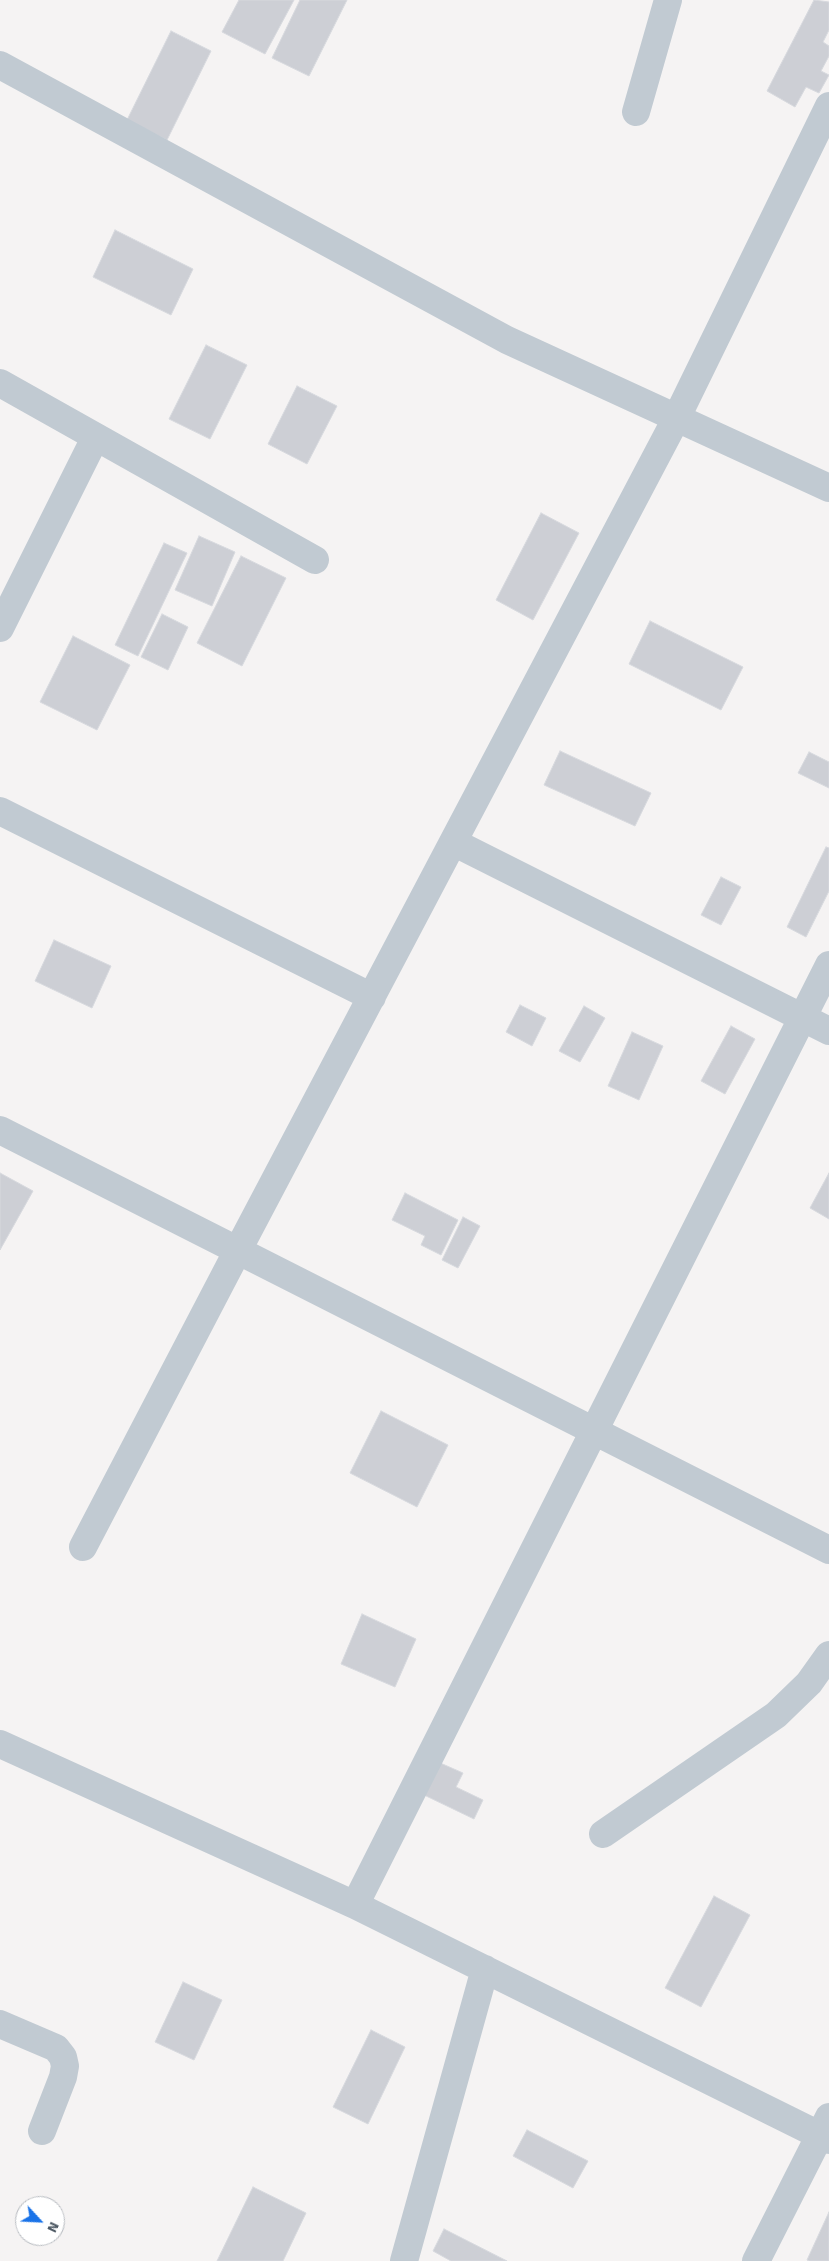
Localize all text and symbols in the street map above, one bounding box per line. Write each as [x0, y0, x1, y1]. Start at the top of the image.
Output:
north arrow [15, 2196, 65, 2246]
text: N [43, 2219, 63, 2235]

